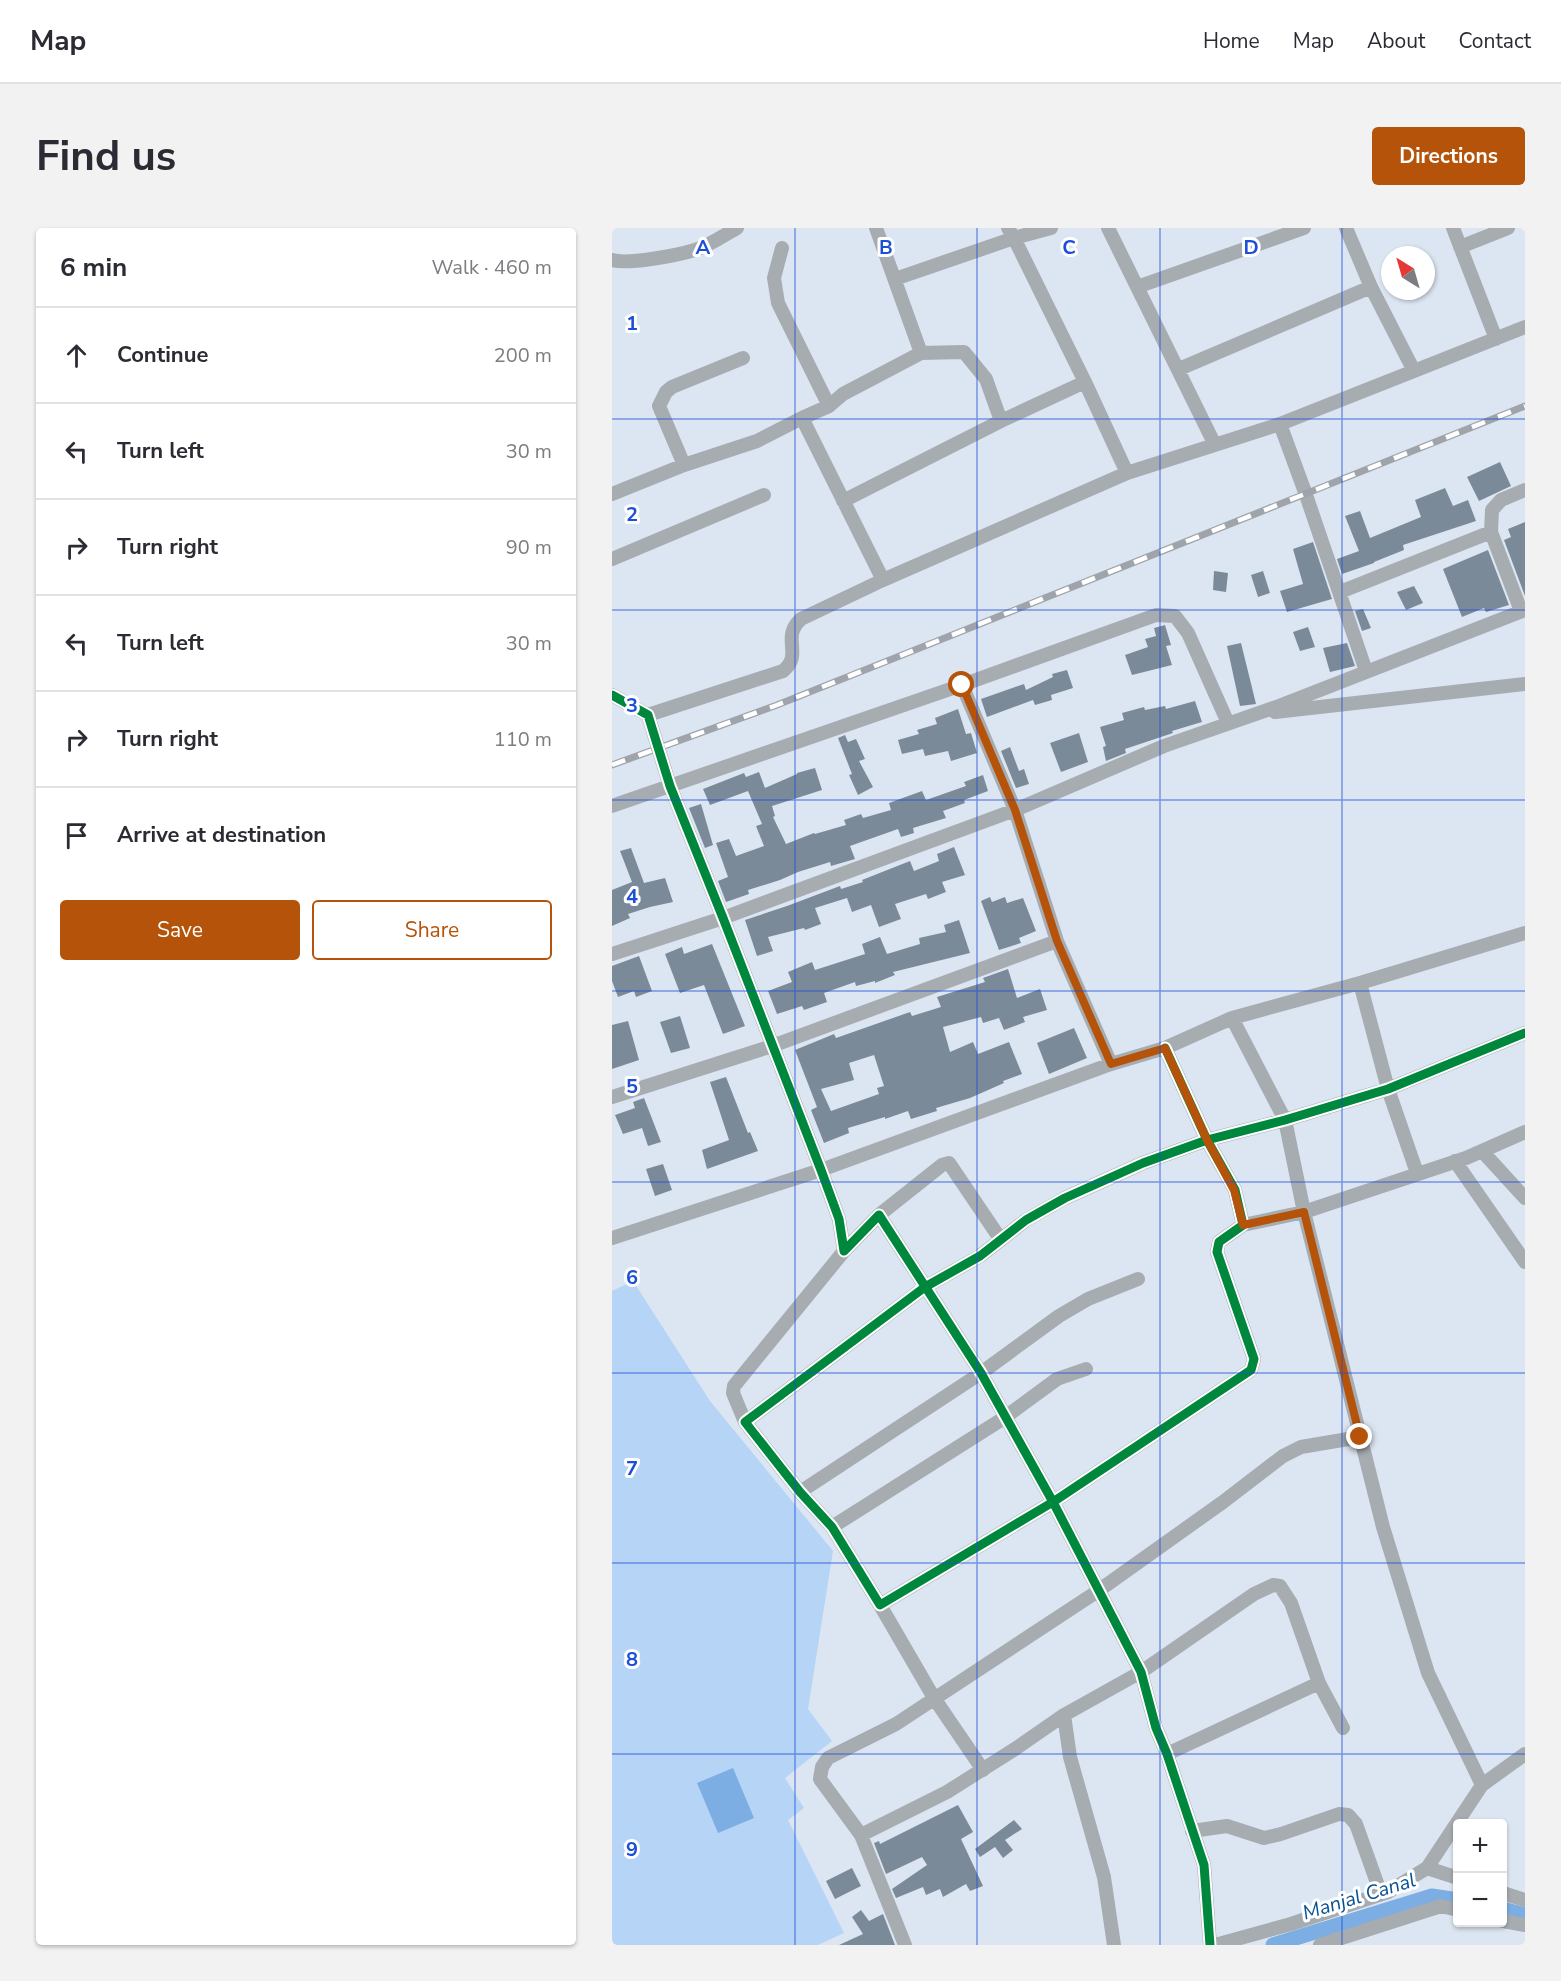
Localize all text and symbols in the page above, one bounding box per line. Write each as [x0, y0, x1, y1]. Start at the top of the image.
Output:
text: Map [30, 22, 86, 60]
text: Home [1203, 27, 1260, 55]
text: Map [1293, 27, 1334, 55]
text: About [1367, 27, 1425, 55]
text: Contact [1458, 27, 1531, 55]
button: Directions [1372, 127, 1525, 185]
text: Find us [36, 128, 176, 185]
text: A [696, 234, 711, 261]
text: B [879, 234, 893, 261]
text: C [1062, 234, 1076, 261]
text: D [1243, 234, 1259, 261]
north arrow [1381, 246, 1435, 300]
text: 6 min [60, 250, 127, 285]
text: Walk · 460 m [432, 254, 552, 281]
text: 1 [626, 310, 638, 337]
icon: ahead [60, 339, 93, 372]
text: Continue [117, 340, 208, 370]
text: 200 m [494, 342, 552, 369]
icon: left [60, 435, 93, 468]
text: Turn left [117, 436, 204, 466]
text: 30 m [506, 438, 552, 465]
text: 2 [626, 501, 638, 528]
icon: right [60, 531, 93, 564]
text: Turn right [117, 532, 218, 562]
text: 90 m [506, 534, 552, 561]
icon: left [60, 627, 93, 660]
text: Turn left [117, 628, 204, 658]
text: 30 m [506, 630, 552, 657]
route start [948, 671, 974, 697]
text: 3 [626, 692, 638, 719]
icon: right [60, 723, 93, 756]
text: Turn right [117, 724, 218, 754]
text: 110 m [494, 726, 552, 753]
icon: arrive [60, 819, 93, 852]
text: Arrive at destination [117, 820, 326, 850]
text: 4 [626, 883, 638, 910]
button: Save [60, 900, 300, 960]
button: Share [312, 900, 552, 960]
text: 5 [626, 1073, 638, 1100]
text: 6 [626, 1264, 638, 1291]
route end [1346, 1423, 1372, 1449]
text: 7 [626, 1455, 638, 1482]
text: 8 [626, 1646, 638, 1673]
map controls [1453, 1819, 1507, 1927]
button: + [1453, 1819, 1507, 1873]
text: 9 [626, 1836, 638, 1863]
water label: Manjal Canal [1299, 1866, 1419, 1927]
button: − [1453, 1873, 1507, 1927]

